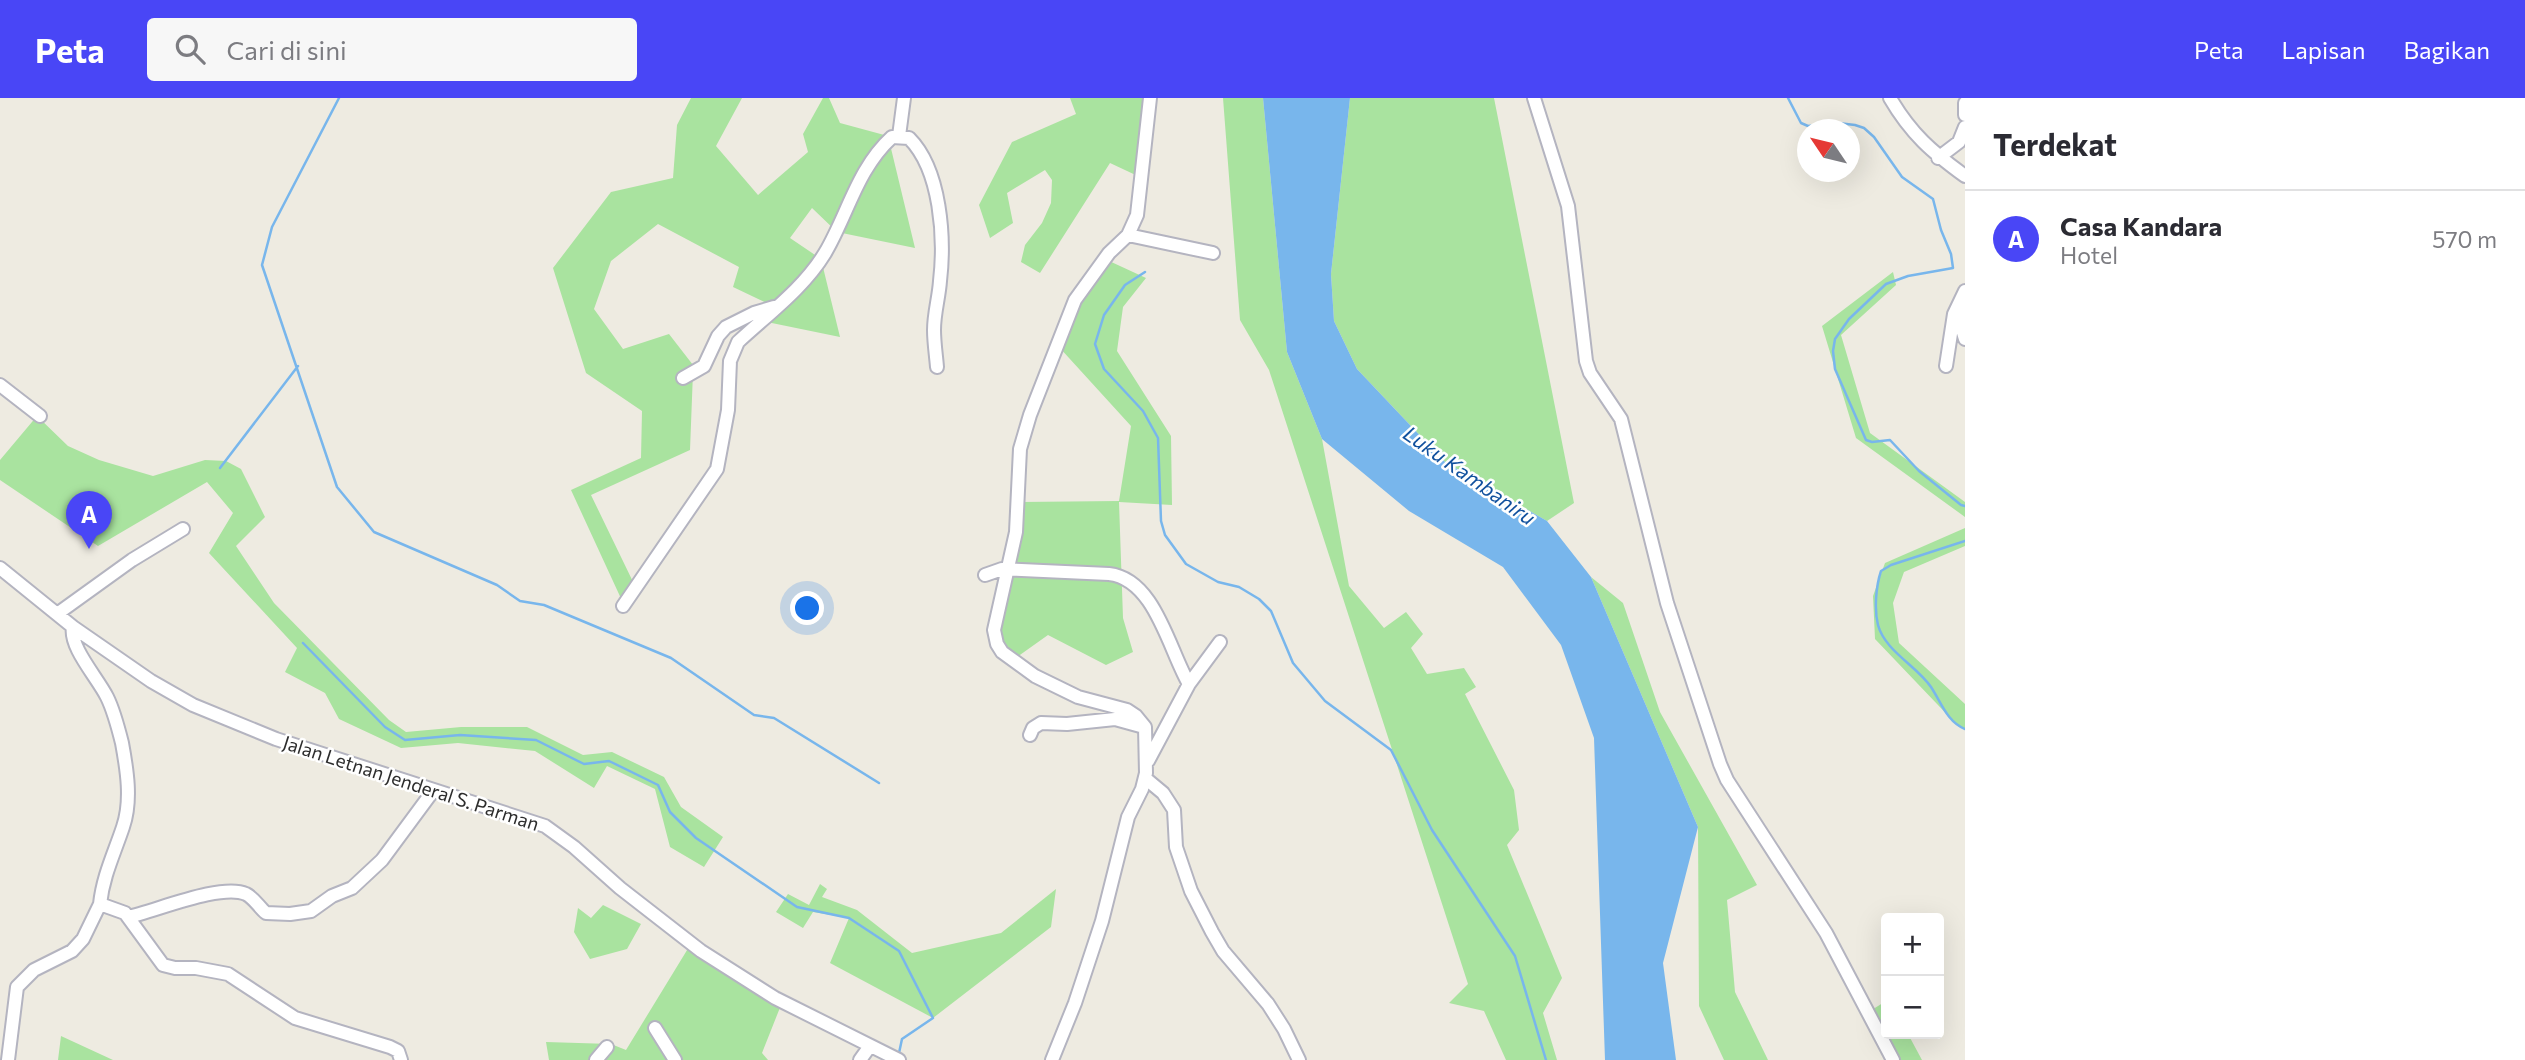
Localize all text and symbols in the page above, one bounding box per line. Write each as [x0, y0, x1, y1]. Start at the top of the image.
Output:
search box [147, 18, 637, 81]
text: Peta [35, 29, 105, 70]
icon: search [171, 30, 209, 68]
text: Cari di sini [227, 34, 347, 65]
text: Peta [2194, 35, 2244, 64]
text: Lapisan [2282, 35, 2365, 64]
text: Bagikan [2403, 35, 2490, 64]
north arrow [1797, 119, 1860, 182]
text: Terdekat [1993, 125, 2117, 162]
text: Casa Kandara [2060, 210, 2222, 241]
text: A [2008, 225, 2024, 253]
text: 570 m [2432, 225, 2497, 253]
text: Hotel [2060, 241, 2118, 269]
water label: Luku Kambaniru [1399, 420, 1541, 530]
pin: A [66, 491, 112, 549]
your location [790, 591, 824, 625]
street label: Jalan Letnan Jenderal S. Parman [280, 730, 542, 835]
map controls [1881, 913, 1944, 1039]
button: + [1881, 913, 1944, 976]
button: − [1881, 976, 1944, 1039]

